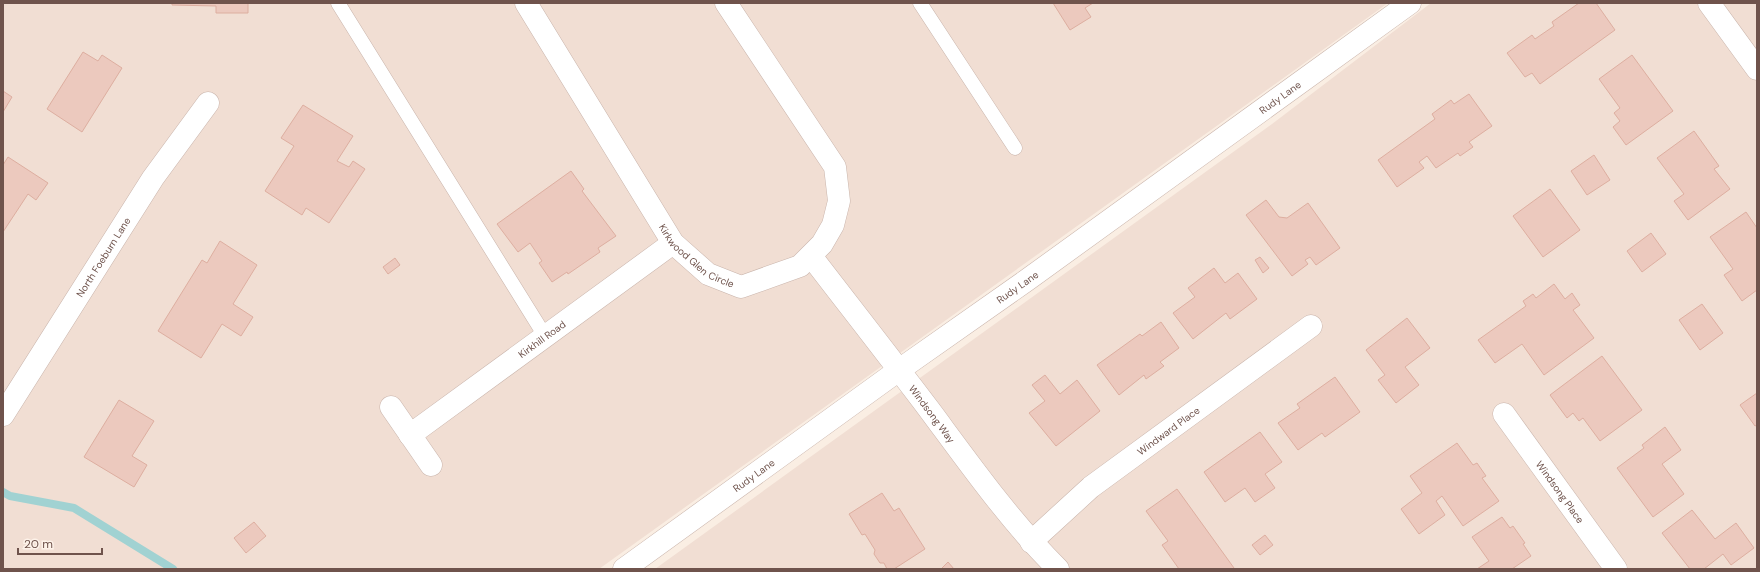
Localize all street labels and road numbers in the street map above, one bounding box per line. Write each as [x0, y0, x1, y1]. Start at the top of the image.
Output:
street label: Rudy Lane [1256, 77, 1304, 117]
street label: North Foeburn Lane [73, 214, 133, 299]
street label: Kirkwood Glen Circle [656, 221, 737, 290]
street label: Rudy Lane [994, 267, 1041, 306]
street label: Kirkhill Road [515, 317, 568, 361]
street label: Windsong Way [906, 382, 958, 446]
street label: Windward Place [1134, 403, 1202, 458]
street label: Rudy Lane [730, 456, 777, 495]
street label: Windsong Place [1533, 458, 1587, 526]

